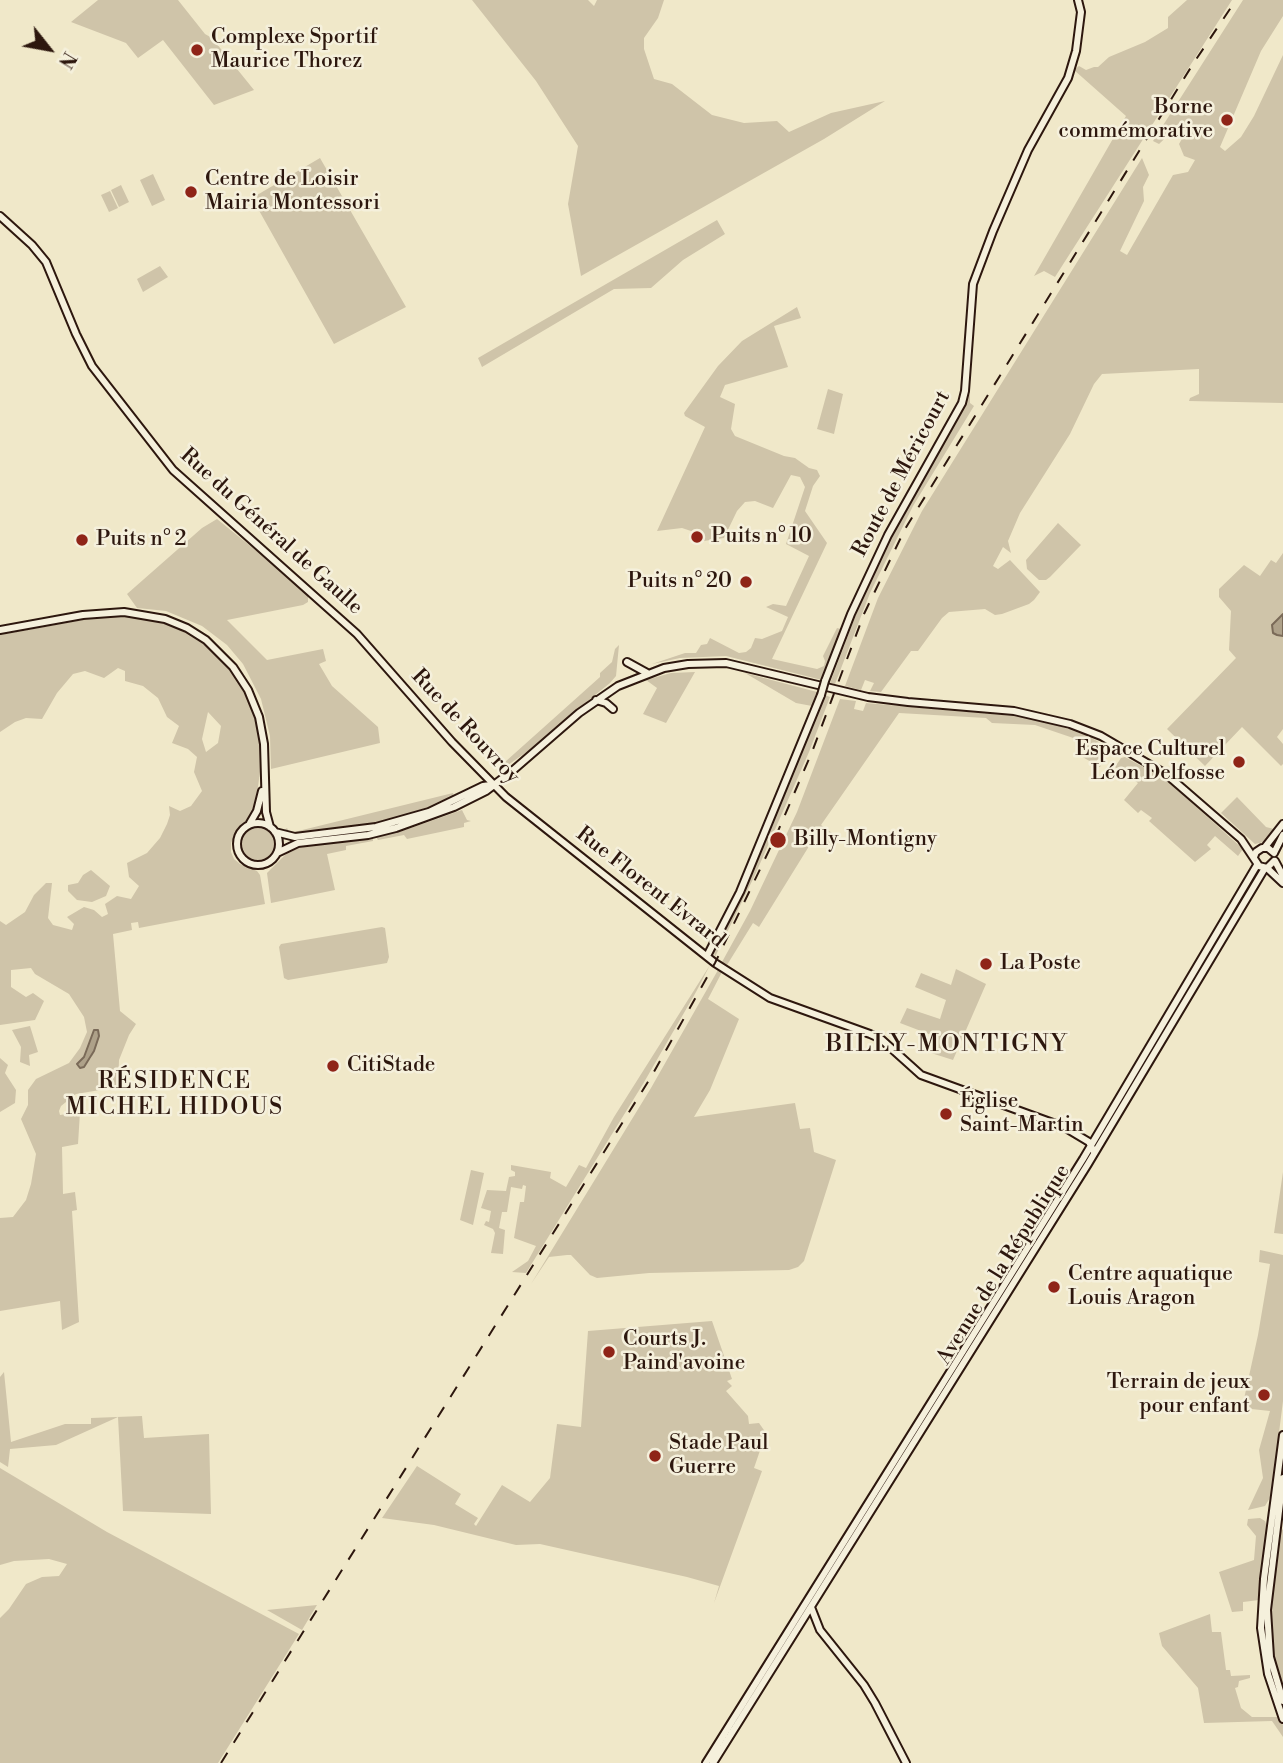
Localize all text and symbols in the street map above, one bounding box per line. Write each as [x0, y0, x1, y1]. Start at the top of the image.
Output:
north arrow [14, 14, 84, 84]
place label: Complexe Sportif Maurice Thorez [211, 25, 377, 75]
marker: Complexe Sportif Maurice Thorez [189, 42, 205, 58]
text: N [53, 47, 81, 72]
place label: Borne commémorative [1058, 95, 1213, 145]
marker: Borne commémorative [1219, 112, 1235, 128]
place label: Centre de Loisir Mairia Montessori [205, 167, 380, 217]
marker: Centre de Loisir Mairia Montessori [183, 184, 199, 200]
street label: Route de Méricourt [848, 387, 956, 561]
street label: Rue du Général de Gaulle [175, 443, 367, 621]
place label: Puits n° 10 [711, 524, 812, 550]
place label: Puits n° 2 [96, 527, 187, 553]
marker: Puits n° 10 [689, 529, 705, 545]
marker: Puits n° 2 [74, 532, 90, 548]
place label: Puits n° 20 [628, 569, 732, 595]
marker: Puits n° 20 [738, 574, 754, 590]
street label: Rue de Rouvroy [406, 665, 524, 789]
place label: Espace Culturel Léon Delfosse [1075, 737, 1225, 787]
marker: Espace Culturel Léon Delfosse [1231, 754, 1247, 770]
street label: Rue Florent Evrard [571, 822, 729, 954]
place label: Billy-Montigny [794, 827, 937, 853]
marker: Billy-Montigny [768, 830, 788, 850]
place label: La Poste [1000, 951, 1081, 977]
marker: La Poste [978, 956, 994, 972]
district label: BILLY-MONTIGNY [827, 1031, 1067, 1059]
place label: CitiStade [347, 1053, 435, 1079]
marker: CitiStade [325, 1058, 341, 1074]
district label: RÉSIDENCE MICHEL HIDOUS [67, 1068, 283, 1122]
place label: Église Saint-Martin [960, 1089, 1084, 1139]
marker: Église Saint-Martin [938, 1106, 954, 1122]
street label: Avenue de la République [932, 1160, 1076, 1370]
place label: Centre aquatique Louis Aragon [1068, 1262, 1233, 1312]
marker: Centre aquatique Louis Aragon [1046, 1279, 1062, 1295]
place label: Courts J. Paind'avoine [623, 1327, 745, 1377]
marker: Courts J. Paind'avoine [601, 1344, 617, 1360]
place label: Terrain de jeux pour enfant [1107, 1370, 1250, 1420]
marker: Terrain de jeux pour enfant [1256, 1387, 1272, 1403]
place label: Stade Paul Guerre [669, 1431, 768, 1481]
marker: Stade Paul Guerre [647, 1448, 663, 1464]

